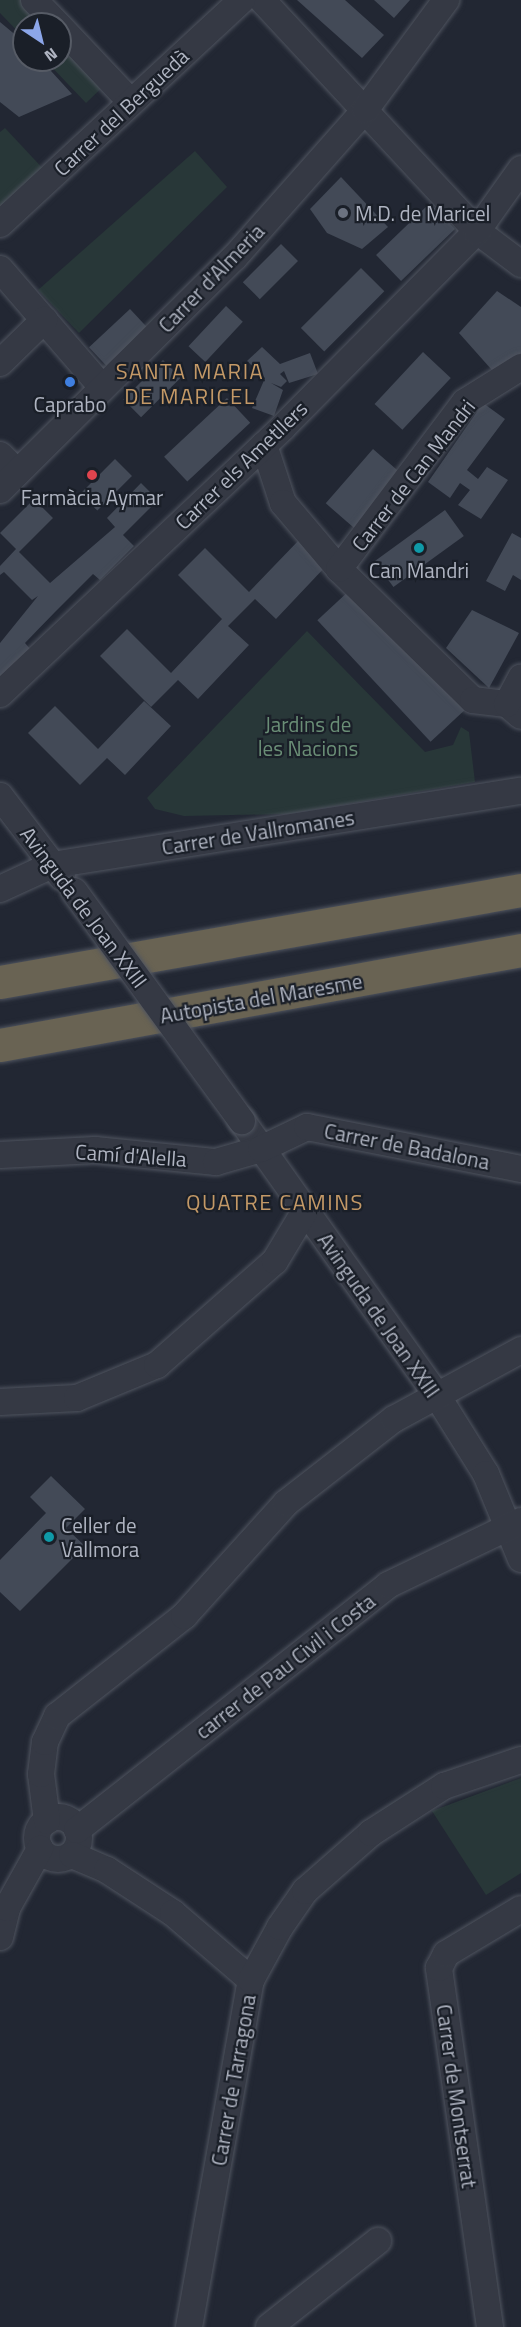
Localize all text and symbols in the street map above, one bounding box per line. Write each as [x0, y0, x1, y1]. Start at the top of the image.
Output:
north arrow [12, 12, 72, 72]
text: N [40, 42, 63, 68]
street label: Carrer del Berguedà [48, 43, 194, 181]
place label: M.D. de Maricel [355, 200, 490, 226]
marker: M.D. de Maricel [336, 206, 350, 220]
street label: Carrer d'Almeria [153, 218, 269, 338]
district label: SANTA MARIA DE MARICEL [116, 358, 264, 410]
marker: Caprabo [63, 375, 77, 389]
place label: Caprabo [34, 391, 106, 417]
street label: Carrer de Can Mandri [346, 394, 480, 556]
street label: Carrer els Ametllers [170, 396, 312, 534]
marker: Farmàcia Aymar [85, 468, 99, 482]
place label: Farmàcia Aymar [21, 484, 163, 510]
marker: Can Mandri [412, 541, 426, 555]
place label: Can Mandri [369, 557, 469, 583]
park label: Jardins de les Nacions [258, 711, 358, 761]
street label: Carrer de Vallromanes [160, 804, 356, 860]
street label: Avinguda de Joan XXIII [15, 822, 153, 992]
street label: Autopista del Maresme [158, 968, 364, 1028]
street label: Carrer de Badalona [322, 1118, 492, 1174]
street label: Camí d'Alella [75, 1139, 187, 1171]
district label: QUATRE CAMINS [186, 1190, 364, 1216]
street label: Avinguda de Joan XXIII [313, 1228, 445, 1402]
place label: Celler de Vallmora [61, 1512, 139, 1562]
marker: Celler de Vallmora [42, 1530, 56, 1544]
street label: carrer de Pau Civil i Costa [190, 1588, 380, 1744]
street label: Carrer de Tarragona [206, 1992, 260, 2168]
street label: Carrer de Montserrat [432, 2003, 482, 2189]

